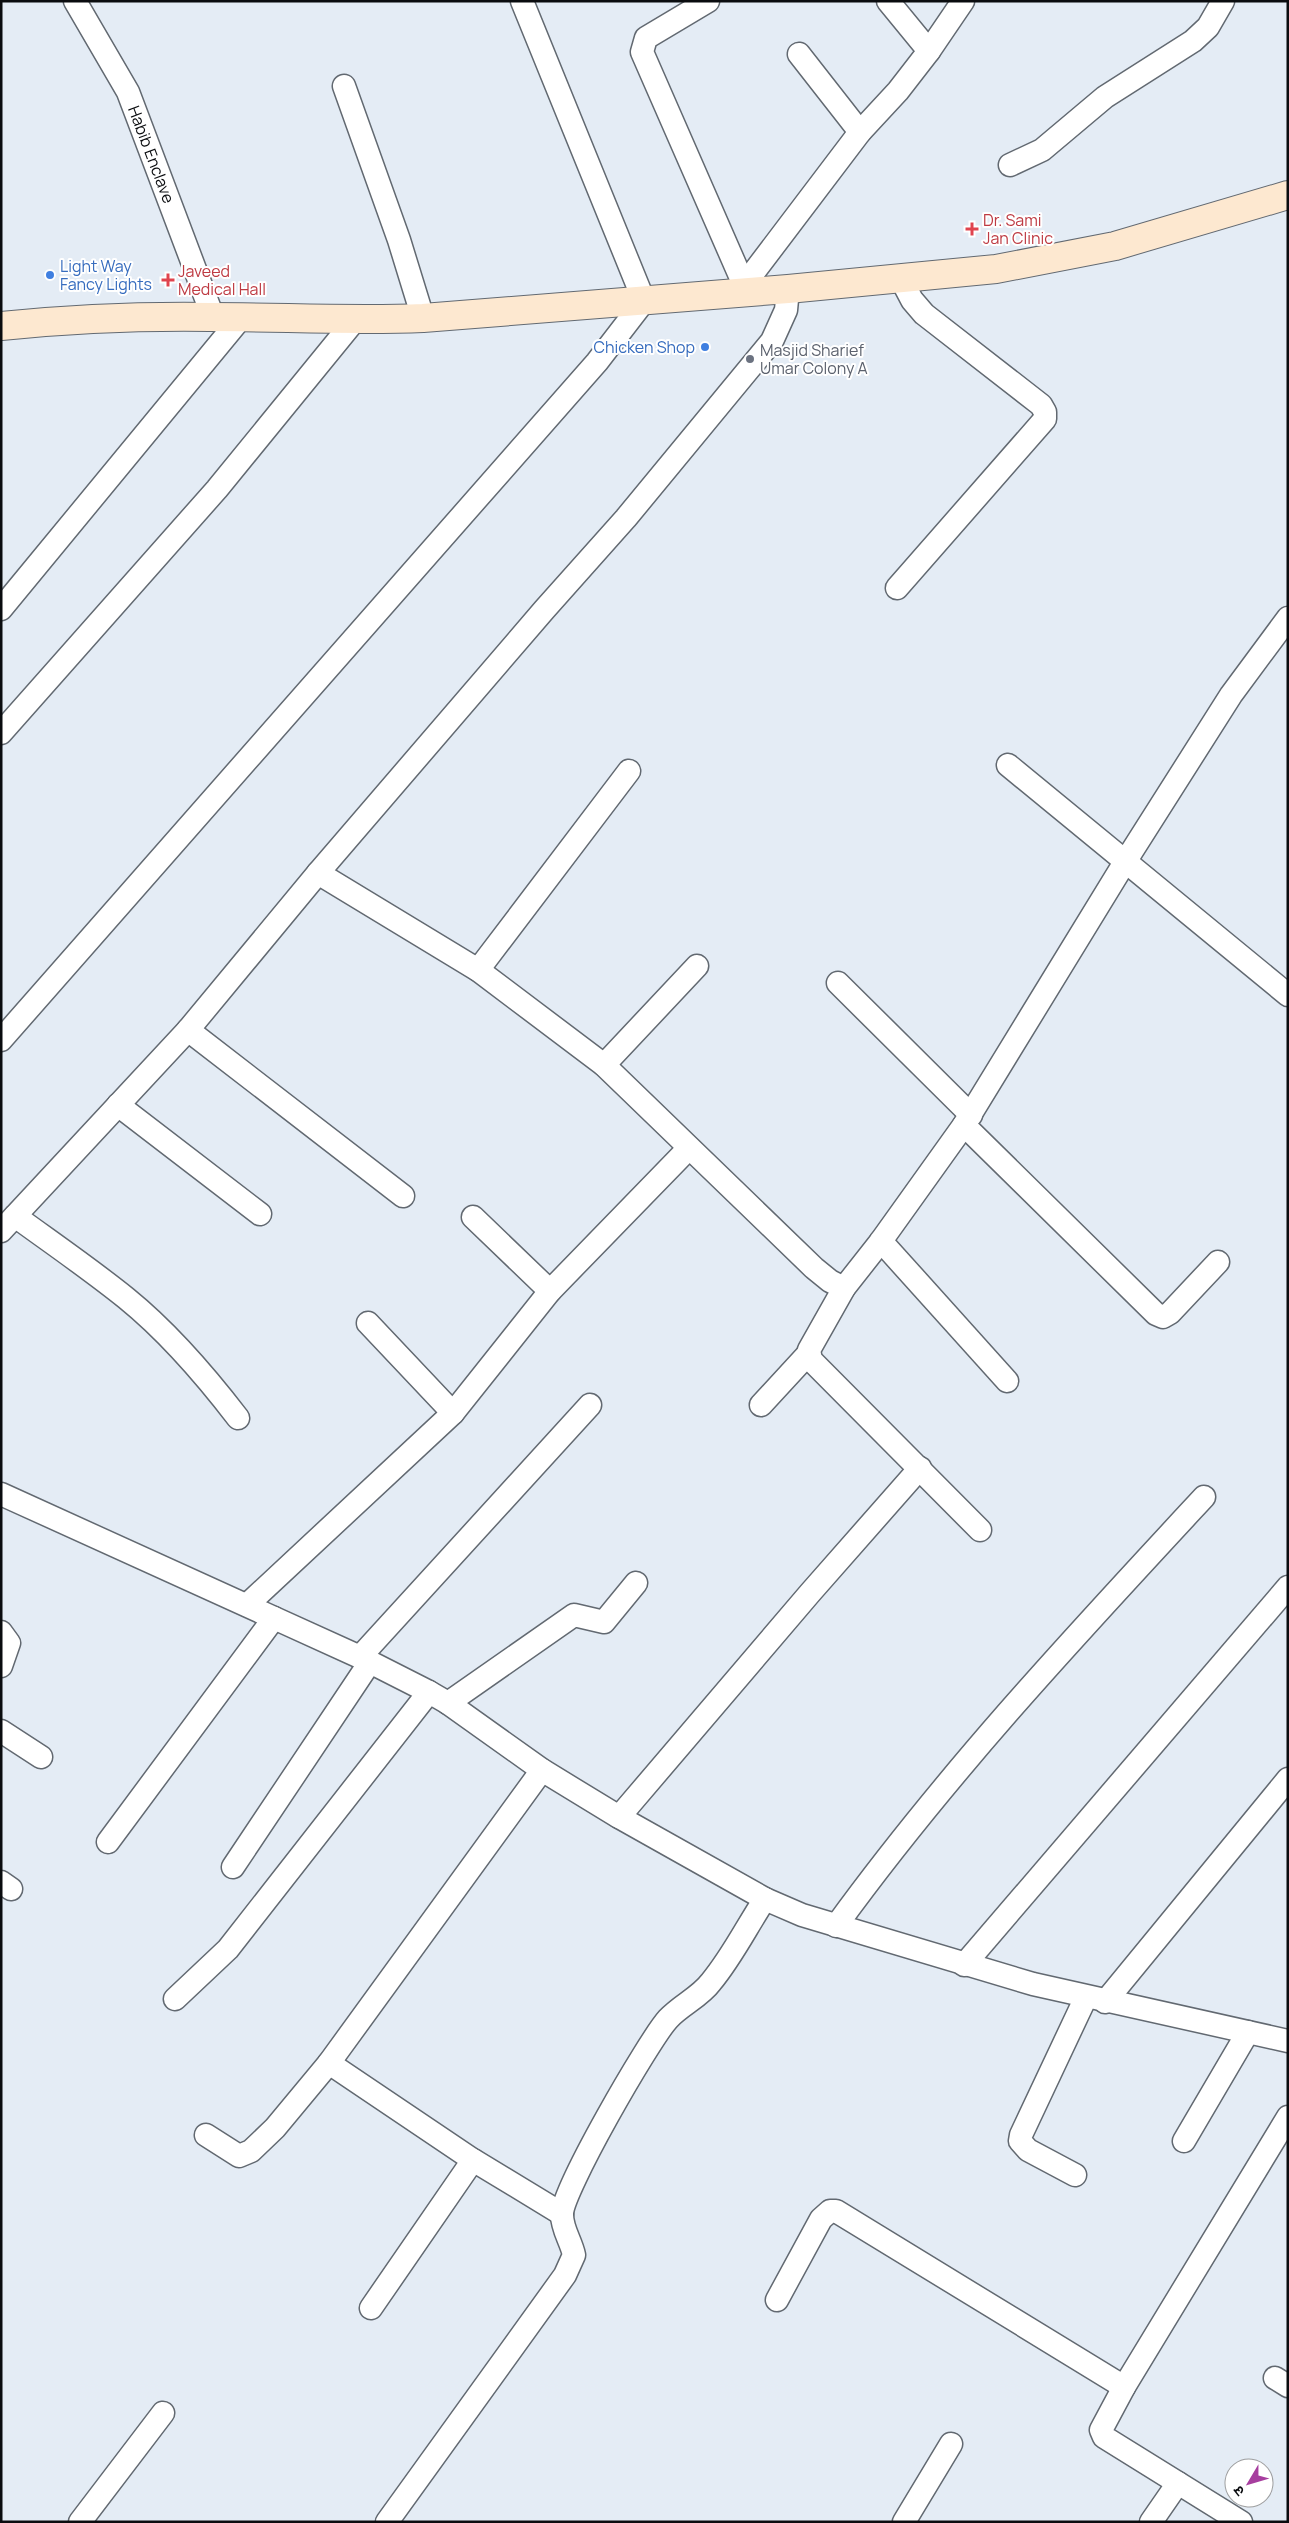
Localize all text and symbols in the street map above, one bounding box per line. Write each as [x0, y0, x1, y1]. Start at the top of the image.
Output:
street label: Habib Enclave [123, 103, 180, 206]
place label: Dr. Sami Jan Clinic [983, 209, 1053, 249]
marker: Dr. Sami Jan Clinic [965, 222, 979, 236]
place label: Light Way Fancy Lights [60, 255, 152, 295]
place label: Javeed Medical Hall [178, 260, 266, 300]
marker: Light Way Fancy Lights [44, 269, 56, 281]
marker: Javeed Medical Hall [162, 274, 174, 286]
place label: Chicken Shop [594, 336, 695, 358]
place label: Masjid Sharief Umar Colony A [760, 339, 868, 379]
marker: Chicken Shop [699, 341, 711, 353]
marker: Masjid Sharief Umar Colony A [744, 353, 756, 365]
north arrow [1224, 2458, 1274, 2508]
text: उ [1228, 2482, 1248, 2500]

